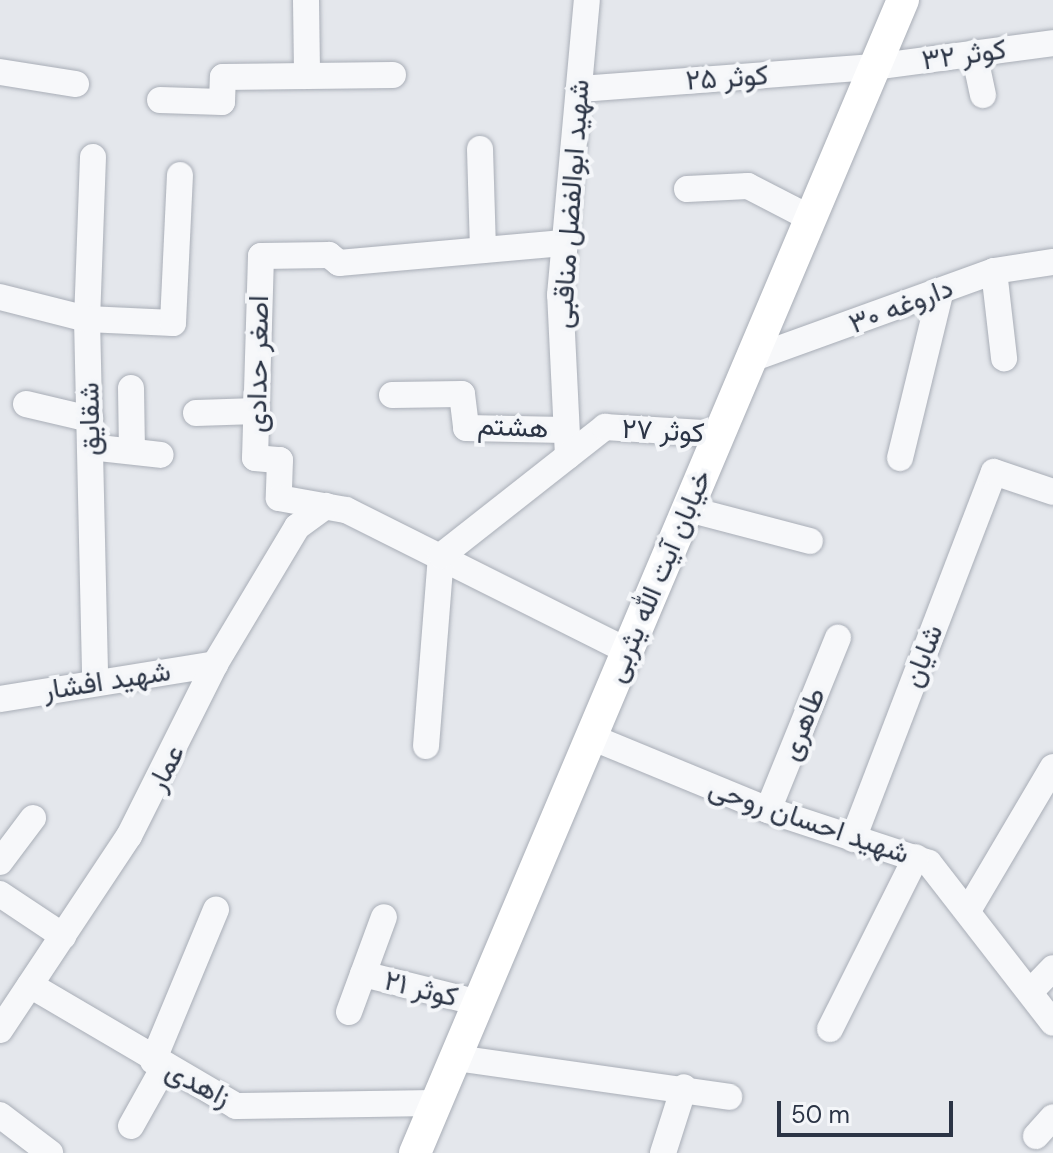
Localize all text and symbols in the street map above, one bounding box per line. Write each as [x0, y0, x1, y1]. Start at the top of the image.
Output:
street label: کوثر ۳۲ [920, 32, 1008, 78]
street label: کوثر ۲۵ [684, 58, 770, 98]
street label: شهید ابوالفضل مناقبی [546, 78, 596, 330]
street label: داروغه ۳۰ [844, 271, 958, 341]
street label: اصغر حدادی [240, 295, 276, 433]
street label: شقایق [73, 382, 107, 456]
street label: هشتم [477, 408, 549, 446]
street label: کوثر ۲۷ [621, 412, 705, 450]
street label: خیابان آیت الله یثربی [599, 465, 719, 687]
street label: شایان [896, 620, 950, 692]
street label: شهید افشار [41, 654, 173, 708]
street label: طاهری [773, 683, 833, 765]
street label: عمار [140, 739, 192, 797]
street label: شهید احسان روحی [704, 771, 914, 871]
street label: کوثر ۲۱ [381, 964, 461, 1014]
street label: زاهدی [160, 1054, 236, 1114]
scale bar [781, 1085, 957, 1135]
text: 50 m [791, 1099, 850, 1130]

